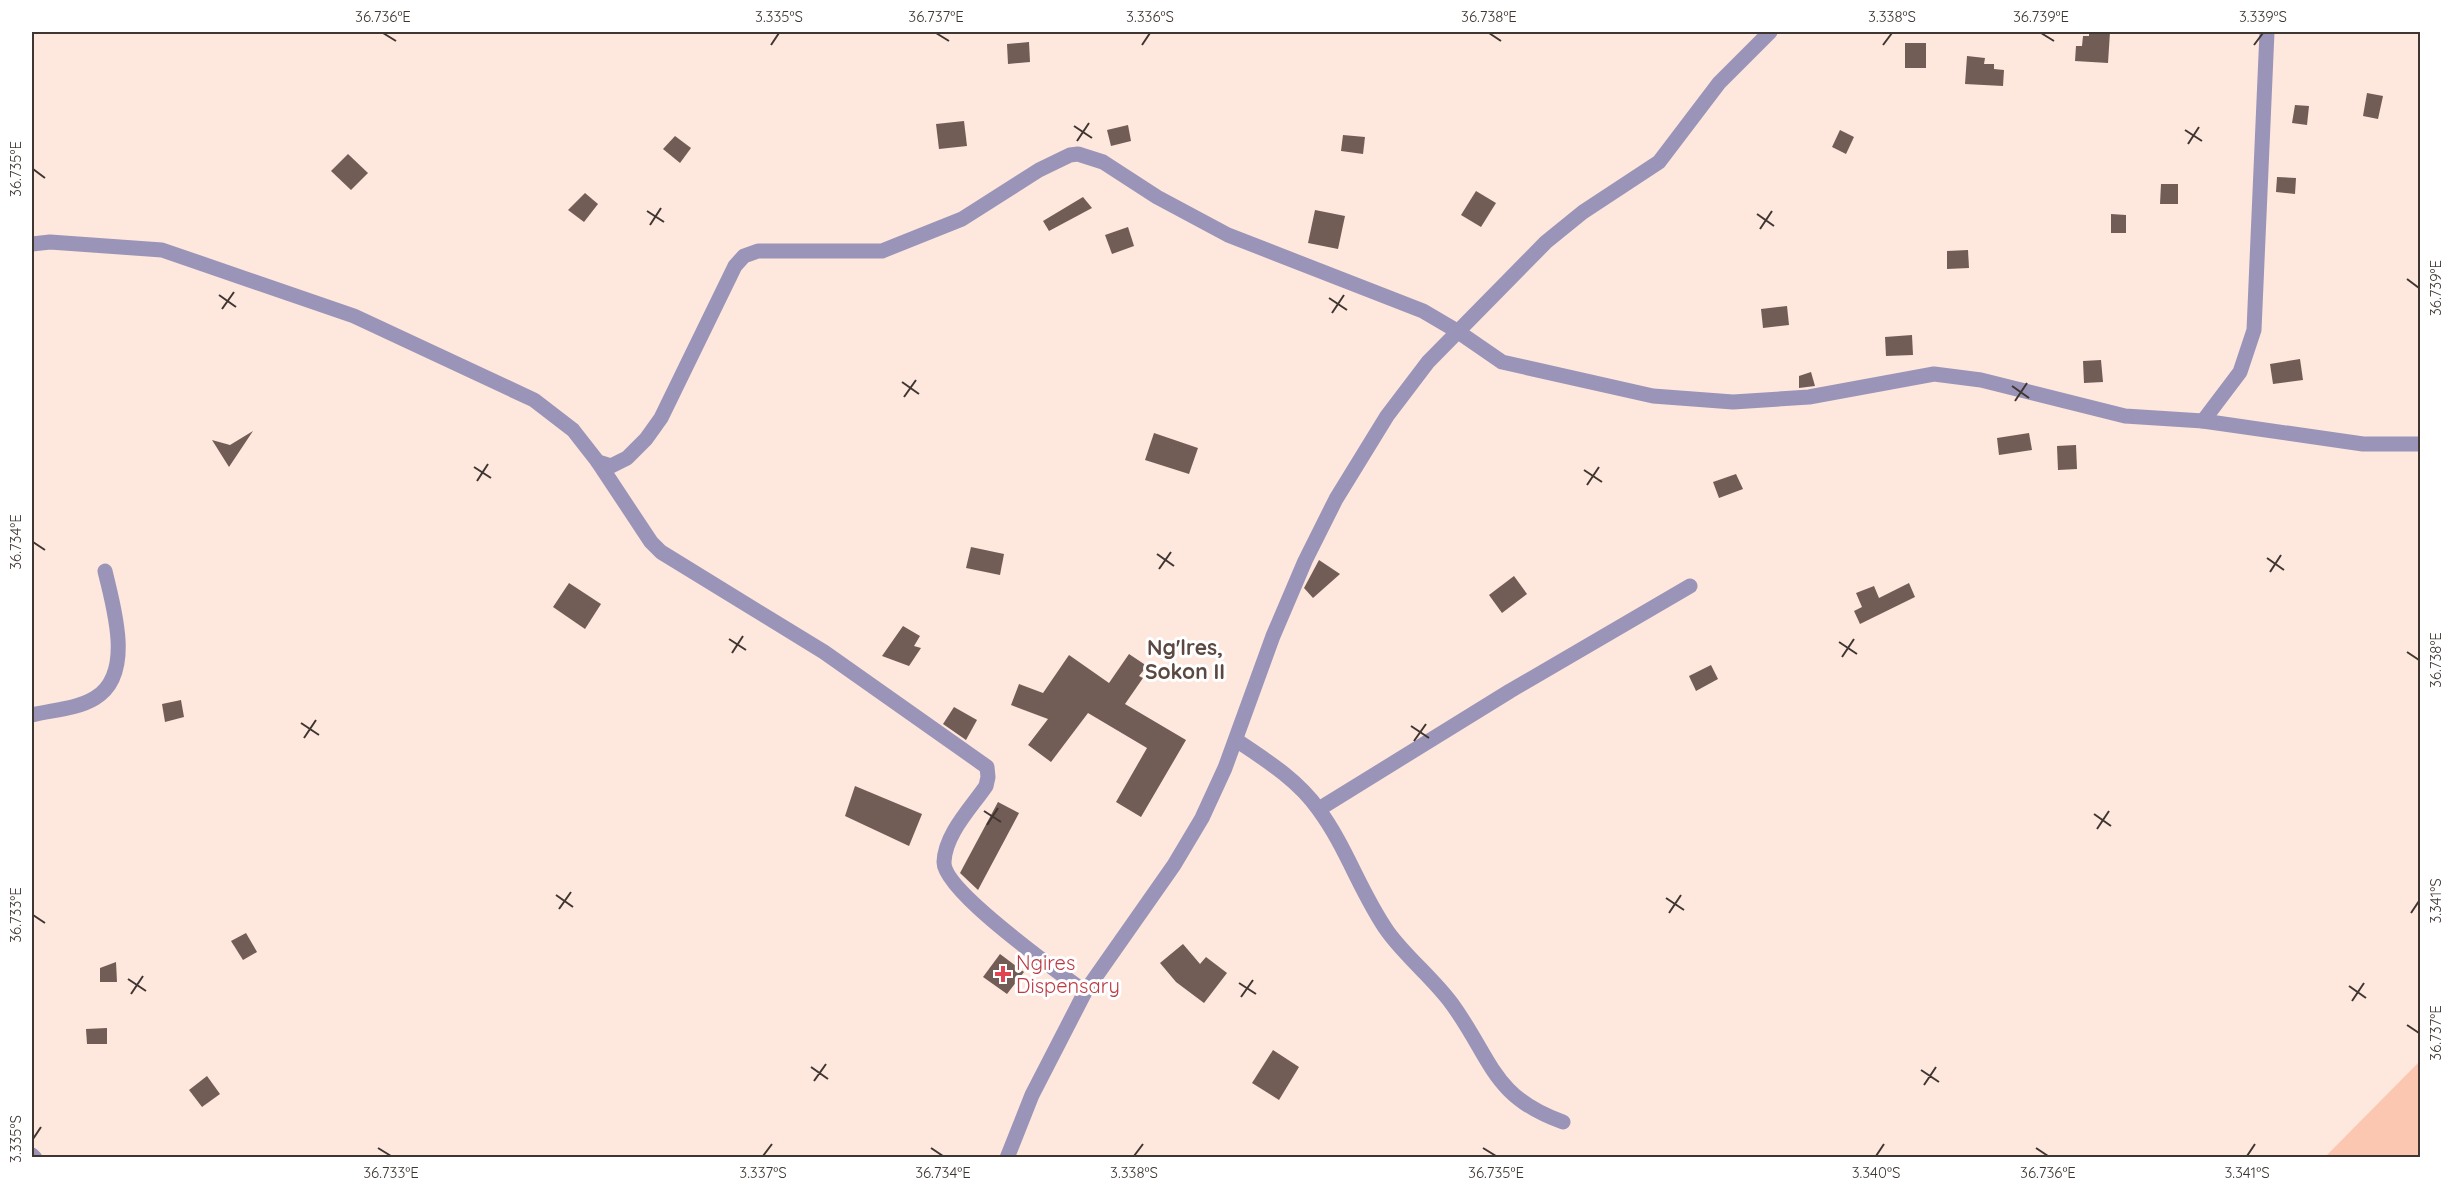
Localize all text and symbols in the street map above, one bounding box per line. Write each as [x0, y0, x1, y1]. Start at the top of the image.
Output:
text: 36.736°E [355, 7, 411, 26]
text: 3.335°S [755, 7, 803, 26]
text: 36.737°E [908, 7, 964, 26]
text: 3.336°S [1126, 7, 1174, 26]
text: 36.738°E [1461, 7, 1517, 26]
text: 3.338°S [1868, 7, 1916, 26]
text: 36.739°E [2013, 7, 2069, 26]
text: 3.339°S [2239, 7, 2287, 26]
text: 36.735°E [6, 141, 25, 197]
text: 36.739°E [2426, 260, 2445, 316]
text: 36.734°E [6, 514, 25, 570]
text: 36.738°E [2426, 632, 2445, 688]
district label: Ng'lres, Sokon II [1145, 634, 1225, 684]
text: 3.341°S [2426, 878, 2445, 924]
text: 36.733°E [6, 887, 25, 943]
place label: Ngires Dispensary [1016, 950, 1120, 998]
marker: Ngires Dispensary [994, 965, 1012, 983]
text: 36.737°E [2426, 1005, 2445, 1061]
text: 3.335°S [6, 1115, 25, 1163]
text: 36.733°E [363, 1163, 419, 1182]
text: 3.337°S [739, 1163, 787, 1182]
text: 36.734°E [915, 1163, 971, 1182]
text: 3.338°S [1110, 1163, 1158, 1182]
text: 36.735°E [1468, 1163, 1524, 1182]
text: 3.340°S [1852, 1163, 1900, 1182]
text: 36.736°E [2020, 1163, 2076, 1182]
text: 3.341°S [2224, 1163, 2270, 1182]

